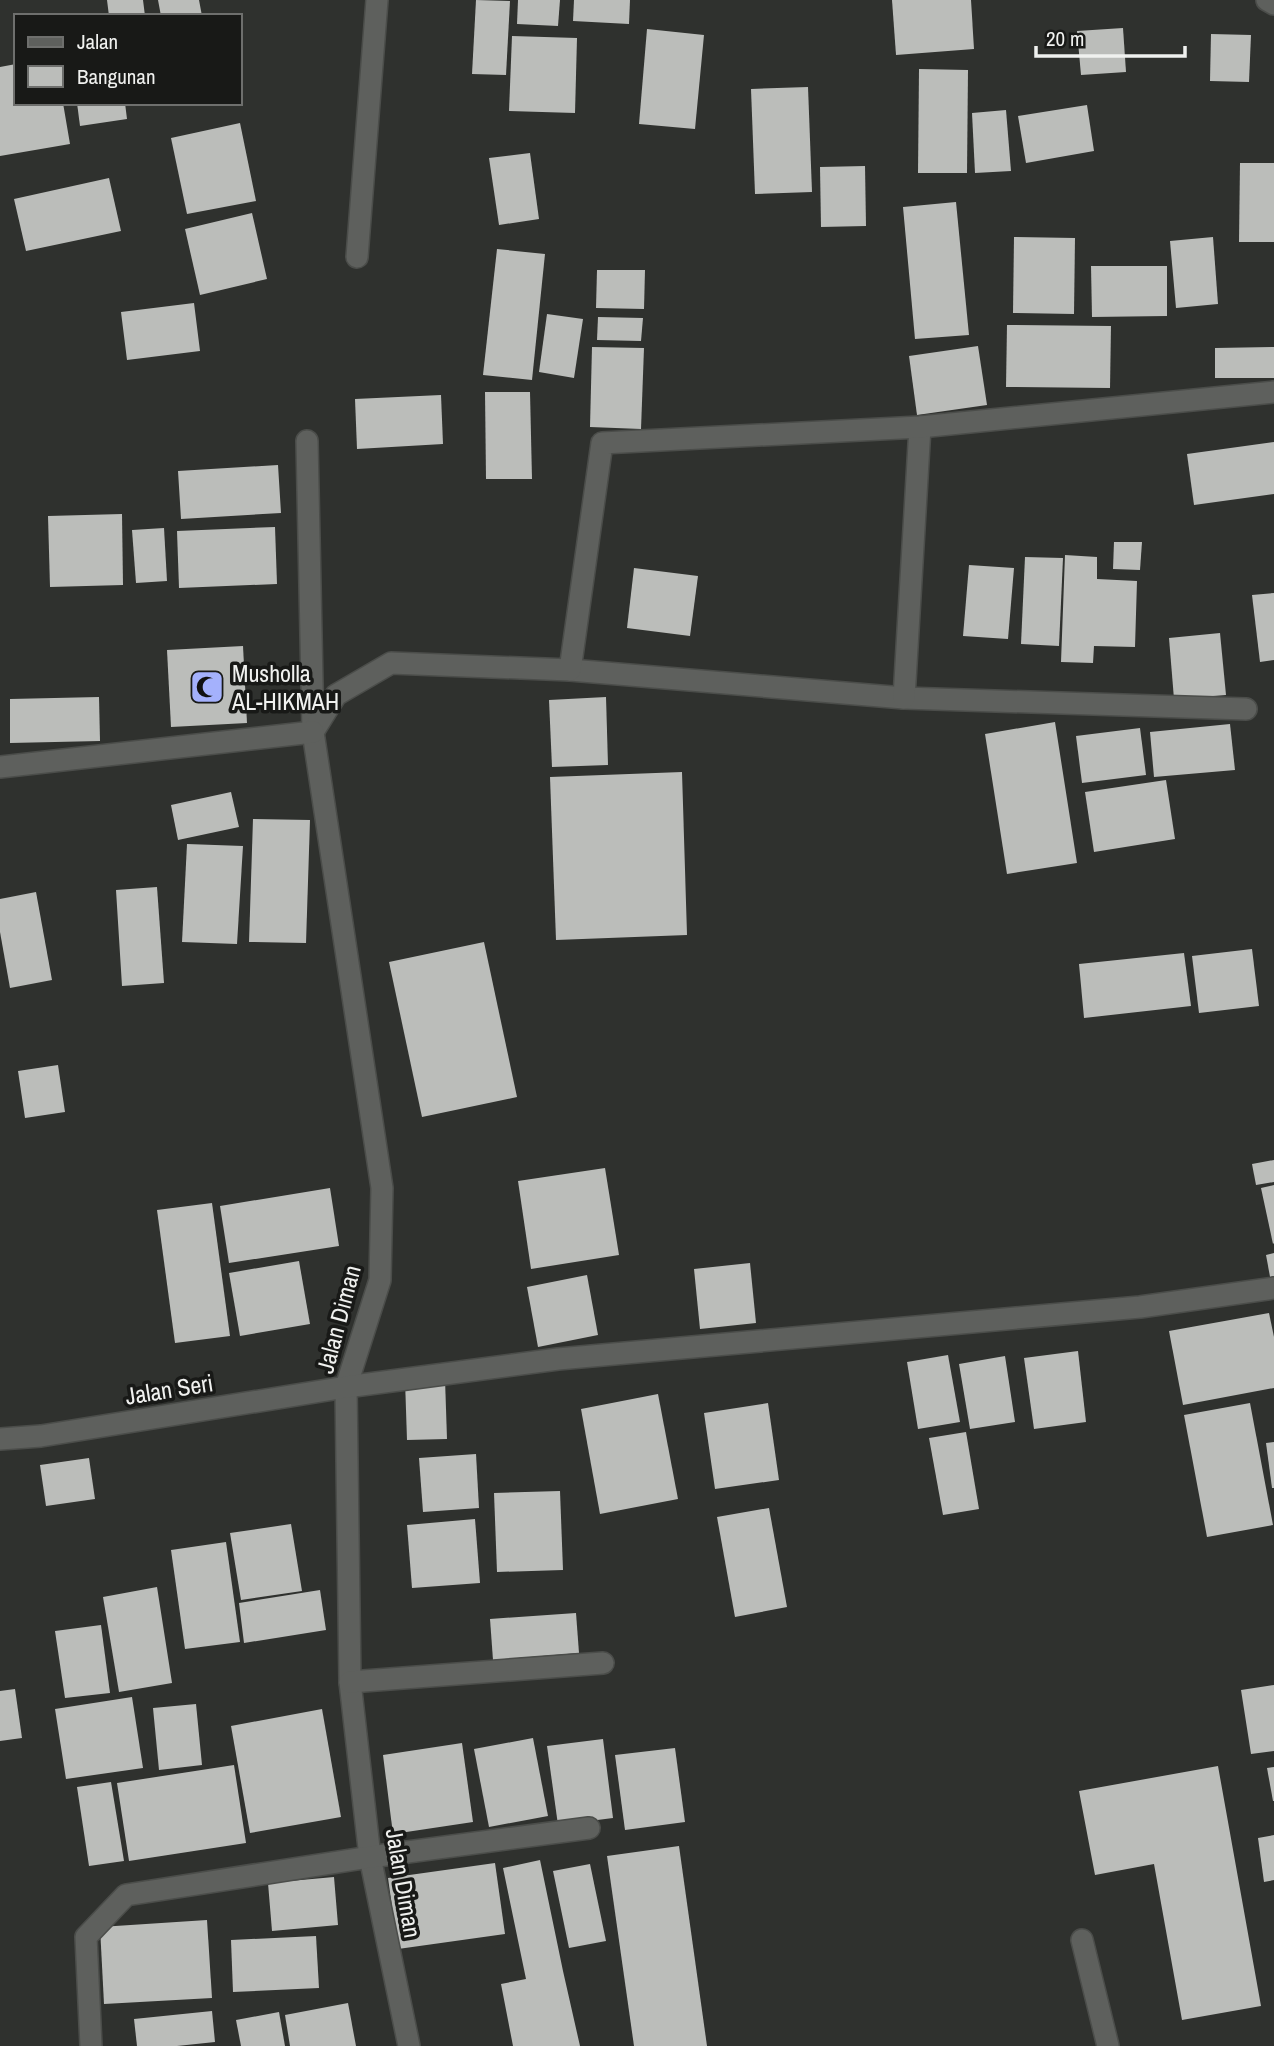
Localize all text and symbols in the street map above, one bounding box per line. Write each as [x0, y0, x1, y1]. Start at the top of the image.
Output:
legend [14, 14, 242, 105]
scale bar [1036, 14, 1185, 58]
text: 20 m [1046, 24, 1084, 53]
text: Jalan [77, 27, 118, 56]
text: Bangunan [77, 62, 156, 91]
place label: Musholla AL-HIKMAH [231, 657, 339, 717]
mosque icon: Musholla AL-HIKMAH [188, 668, 226, 706]
street label: Jalan Diman [308, 1261, 368, 1377]
street label: Jalan Seri [123, 1366, 215, 1412]
street label: Jalan Diman [379, 1826, 429, 1940]

